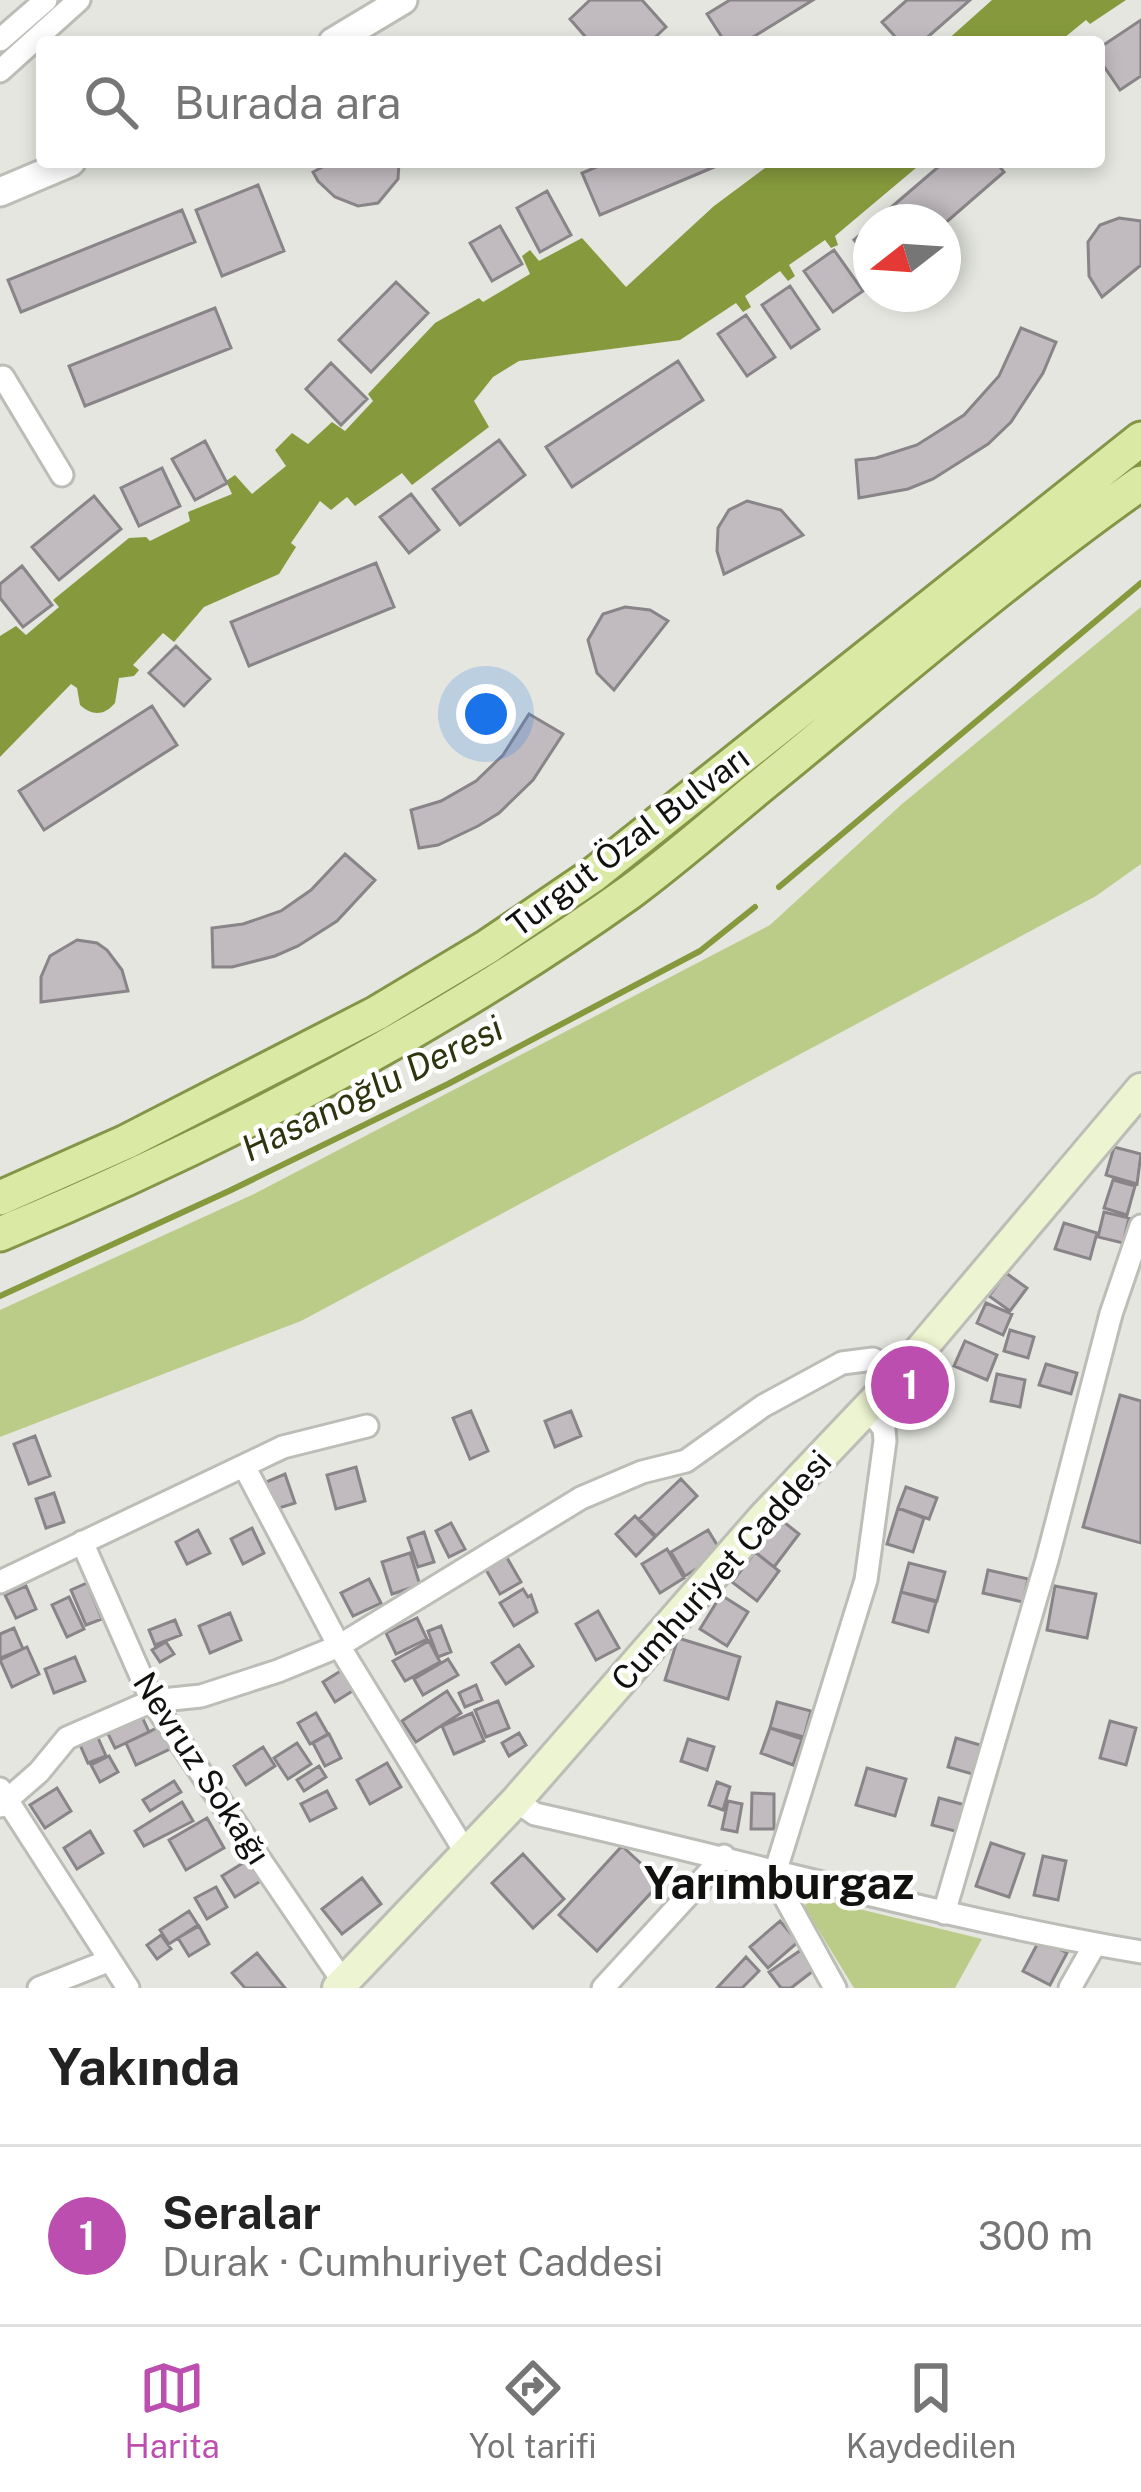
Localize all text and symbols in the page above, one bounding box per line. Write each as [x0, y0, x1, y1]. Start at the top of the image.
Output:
search box [36, 36, 1105, 168]
icon: search [78, 69, 144, 135]
text: Burada ara [174, 76, 401, 129]
north arrow [853, 204, 961, 312]
your location [456, 684, 516, 744]
street label: Turgut Özal Bulvarı [499, 736, 756, 944]
water label: Hasanoğlu Deresi [235, 1007, 509, 1169]
pin: 1 [871, 1340, 949, 1430]
street label: Cumhuriyet Caddesi [603, 1442, 839, 1698]
street label: Nevruz Sokağı [126, 1665, 278, 1871]
district label: Yarımburgaz [644, 1856, 914, 1909]
text: Yakında [48, 2037, 240, 2096]
text: Seralar [162, 2186, 321, 2239]
text: 1 [79, 2213, 95, 2259]
text: 300 m [978, 2213, 1093, 2259]
text: Durak · Cumhuriyet Caddesi [162, 2239, 663, 2285]
tab: Harita [125, 2355, 220, 2465]
tab: Yol tarifi [469, 2355, 597, 2465]
tab: Kaydedilen [846, 2355, 1016, 2465]

